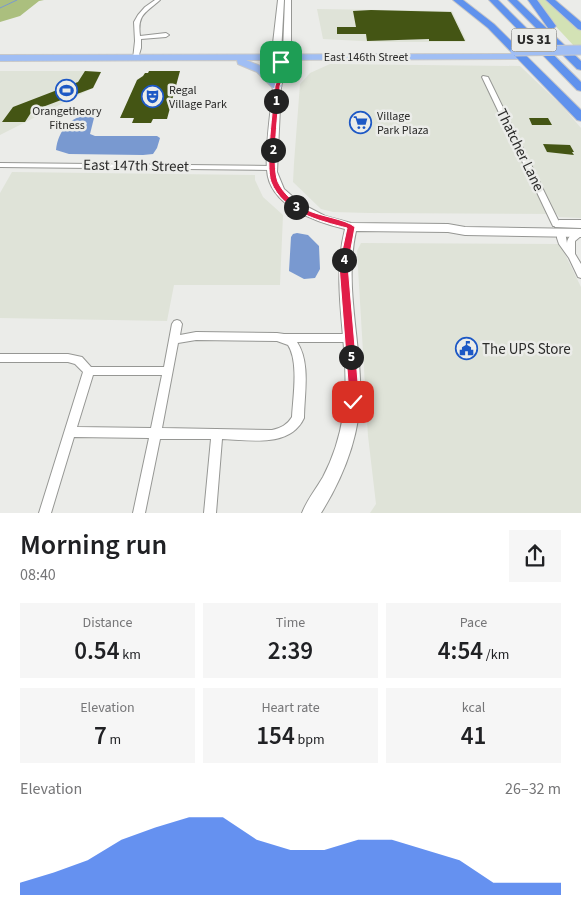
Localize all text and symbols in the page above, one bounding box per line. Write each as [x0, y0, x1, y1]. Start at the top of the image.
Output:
road number: US 31 [512, 28, 556, 52]
pin [260, 41, 302, 83]
icon: arrive [267, 48, 295, 76]
street label: East 146th Street [324, 49, 408, 66]
sports icon: Orangetheory Fitness [55, 78, 79, 102]
place label: Regal Village Park [169, 82, 227, 113]
theatre icon: Regal Village Park [141, 85, 165, 109]
pin: 1 [264, 88, 288, 114]
text: 1 [273, 91, 280, 111]
place label: Orangetheory Fitness [32, 103, 102, 134]
street label: Thatcher Lane [491, 105, 549, 195]
place label: Village Park Plaza [377, 108, 429, 139]
supermarket icon: Village Park Plaza [349, 111, 373, 135]
pin: 2 [260, 138, 286, 162]
text: 2 [270, 140, 277, 160]
street label: East 147th Street [83, 155, 189, 177]
pin: 3 [284, 194, 308, 220]
text: 3 [293, 197, 300, 217]
pin: 4 [332, 248, 356, 272]
text: 4 [341, 250, 348, 270]
public building icon: The UPS Store [454, 337, 478, 361]
place label: The UPS Store [482, 339, 571, 360]
pin: 5 [338, 344, 364, 370]
text: 5 [348, 347, 355, 367]
pin [332, 381, 374, 423]
icon: check [339, 388, 367, 416]
text: Morning run [20, 525, 167, 565]
button: share [509, 530, 561, 582]
text: 08:40 [20, 564, 56, 586]
text: Distance [83, 613, 132, 633]
text: Time [276, 613, 305, 633]
text: Pace [460, 613, 487, 633]
text: 0.54 [74, 633, 120, 669]
text: 2:39 [268, 633, 313, 669]
text: 4:54 [438, 633, 483, 669]
text: km [120, 645, 141, 665]
text: /km [483, 645, 509, 665]
text: Elevation [80, 698, 135, 718]
text: Heart rate [261, 698, 320, 718]
text: kcal [462, 698, 485, 718]
text: 7 [94, 718, 107, 754]
text: 154 [256, 718, 295, 754]
text: 41 [461, 718, 486, 754]
text: m [107, 730, 121, 750]
text: bpm [295, 730, 325, 750]
text: Elevation [20, 778, 82, 800]
text: 26–32 m [505, 778, 561, 800]

